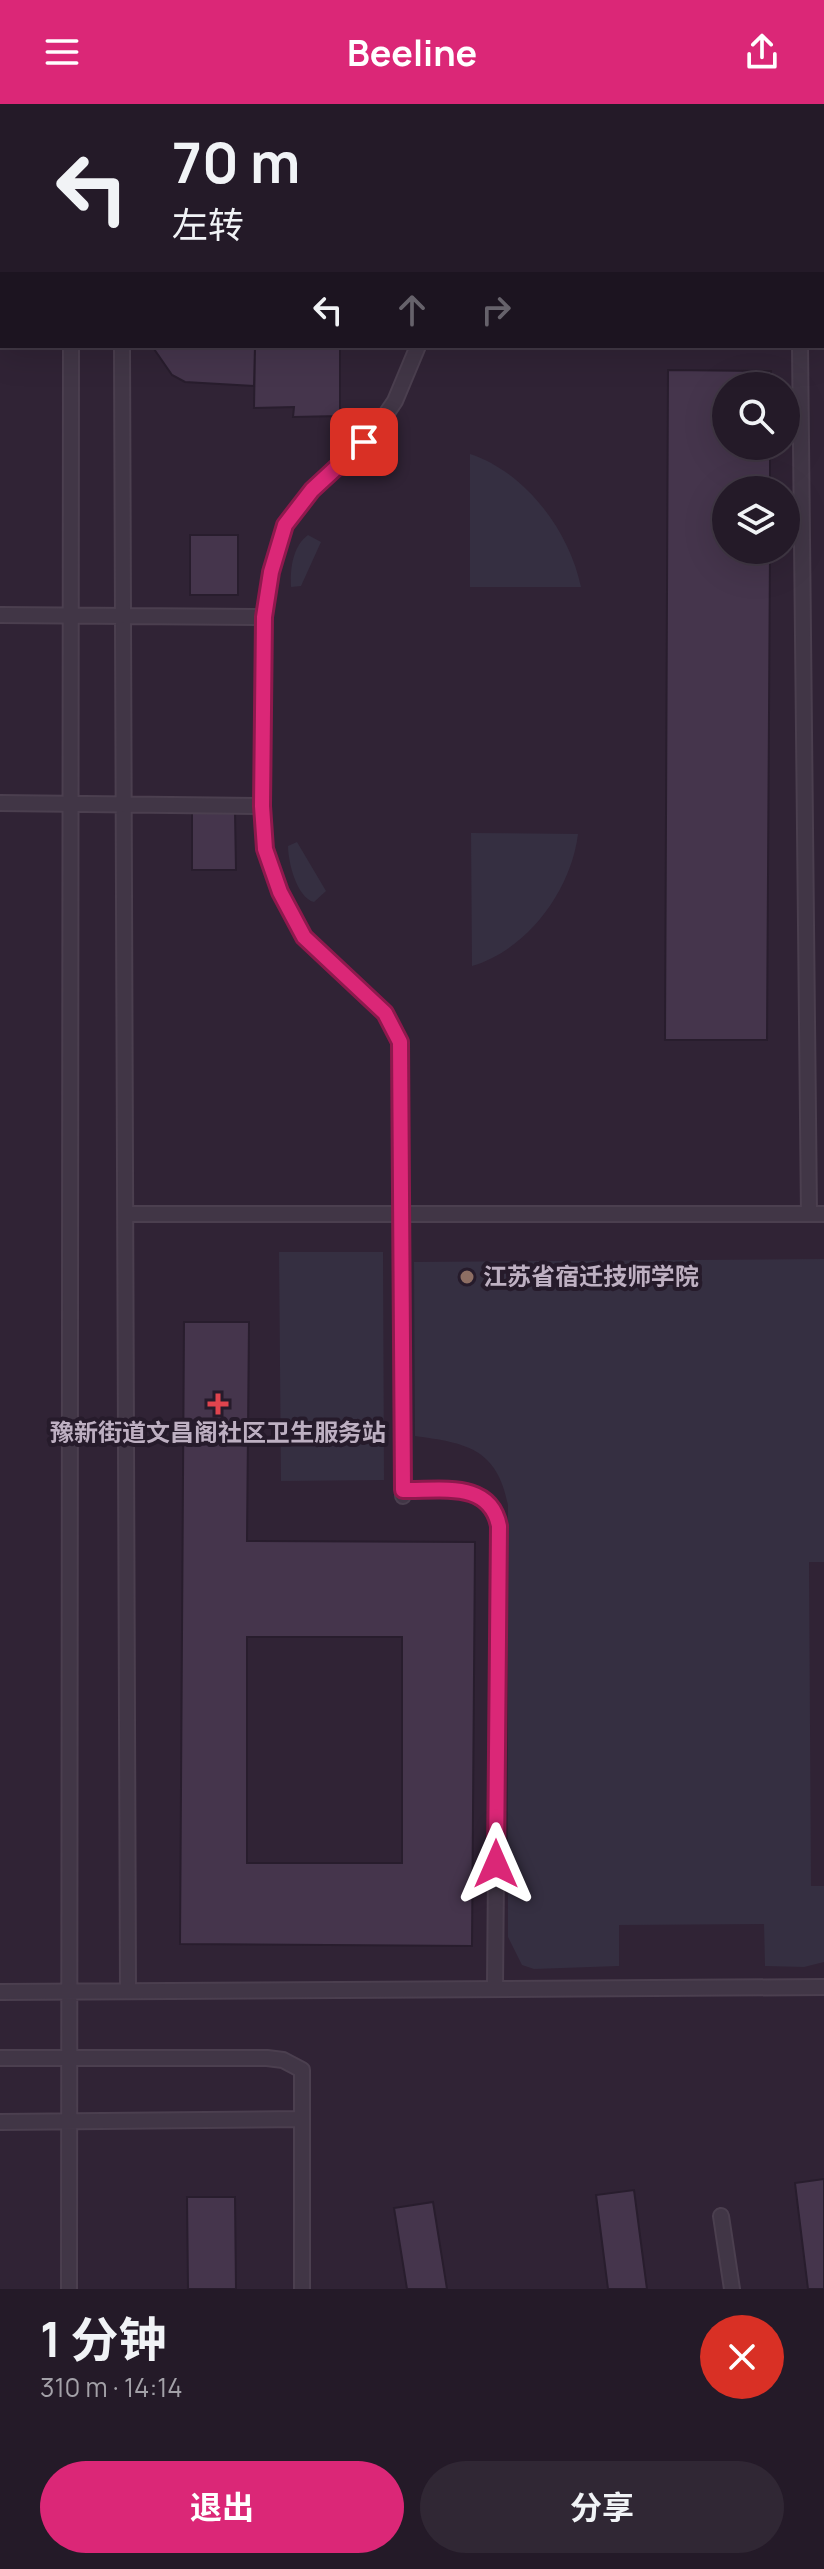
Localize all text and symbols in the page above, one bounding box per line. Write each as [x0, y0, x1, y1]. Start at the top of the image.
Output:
text: Beeline [347, 28, 477, 77]
icon: menu [40, 30, 84, 74]
icon: share [740, 30, 784, 74]
text: 70 m [172, 123, 300, 200]
icon: left [40, 136, 144, 240]
text: 左转 [172, 200, 244, 249]
icon: left [306, 288, 350, 332]
icon: ahead [390, 288, 434, 332]
icon: right [474, 288, 518, 332]
map controls [712, 372, 800, 564]
button: search [712, 372, 800, 460]
pin [330, 408, 398, 476]
icon: arrive [342, 420, 386, 464]
button: layers [712, 476, 800, 564]
place label: 江苏省宿迁技师学院 [483, 1259, 699, 1292]
marker: 江苏省宿迁技师学院 [458, 1268, 476, 1286]
marker: 豫新街道文昌阁社区卫生服务站 [207, 1393, 229, 1415]
place label: 豫新街道文昌阁社区卫生服务站 [50, 1415, 386, 1448]
position arrow [454, 1822, 538, 1906]
text: 1 分钟 [40, 2306, 167, 2371]
button: close [700, 2315, 784, 2399]
text: 310 m · 14:14 [40, 2369, 183, 2405]
button: 退出 [40, 2461, 404, 2553]
button: 分享 [420, 2461, 784, 2553]

